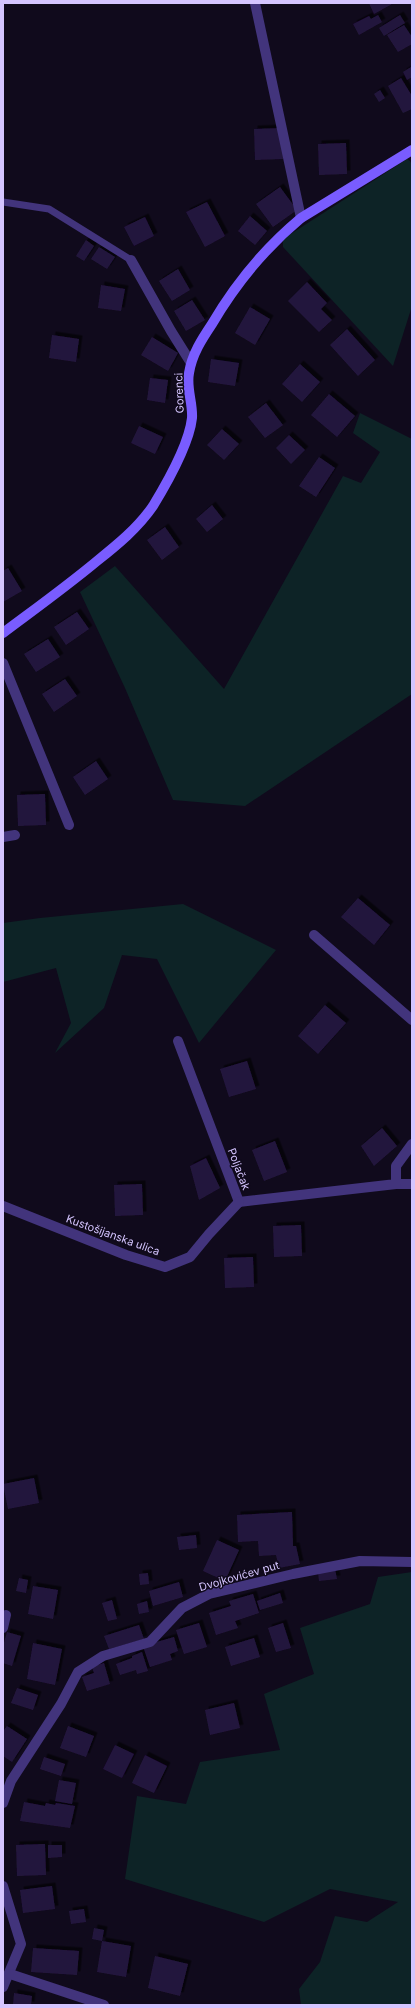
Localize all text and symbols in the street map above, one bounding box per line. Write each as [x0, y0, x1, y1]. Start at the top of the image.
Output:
street label: Gorenci [171, 372, 187, 414]
street label: Poljačak [225, 1146, 253, 1192]
street label: Kustošijanska ulica [64, 1212, 162, 1258]
street label: Dvojkovićev put [197, 1558, 281, 1594]

